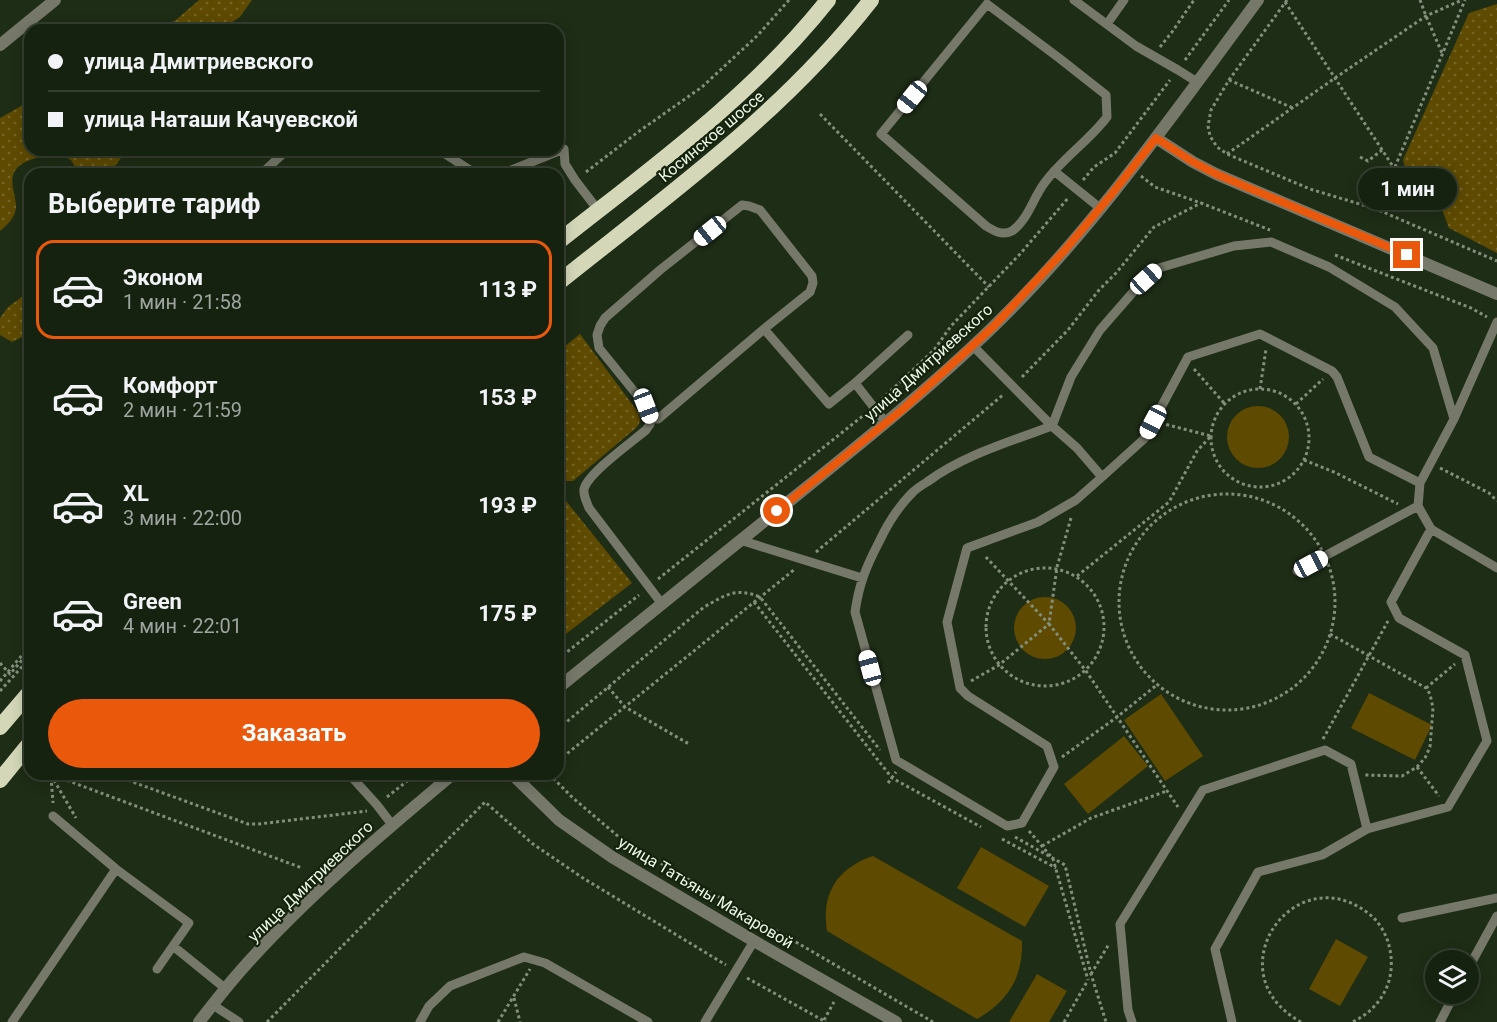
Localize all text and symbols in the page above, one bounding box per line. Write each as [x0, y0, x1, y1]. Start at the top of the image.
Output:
text: улица Дмитриевского [84, 49, 313, 74]
car [894, 77, 930, 117]
street label: Косинское шоссе [655, 87, 768, 186]
text: улица Наташи Качуевской [84, 107, 358, 132]
callout: 1 мин [1358, 168, 1456, 210]
text: 1 мин [1380, 177, 1435, 201]
text: Выберите тариф [48, 188, 260, 220]
car [690, 213, 730, 249]
route end [1393, 241, 1420, 268]
car [1127, 260, 1165, 298]
icon: car [51, 263, 105, 317]
text: Эконом [123, 265, 203, 290]
text: 113 ₽ [478, 277, 537, 302]
text: 1 мин · 21:58 [123, 290, 242, 314]
street label: улица Дмитриевского [860, 300, 996, 425]
icon: car [51, 371, 105, 425]
text: Комфорт [123, 373, 218, 398]
text: 153 ₽ [478, 385, 537, 410]
car [631, 386, 661, 426]
text: 2 мин · 21:59 [123, 398, 242, 422]
car [1137, 402, 1169, 442]
icon: car [51, 479, 105, 533]
text: XL [123, 481, 149, 506]
text: 193 ₽ [478, 493, 537, 518]
route start [763, 497, 790, 524]
text: 3 мин · 22:00 [123, 506, 242, 530]
car [1291, 548, 1331, 580]
icon: car [51, 587, 105, 641]
text: Green [123, 589, 182, 614]
text: 175 ₽ [478, 601, 537, 626]
text: 4 мин · 22:01 [123, 614, 242, 638]
car [857, 648, 883, 688]
button: Заказать [48, 699, 540, 768]
street label: улица Дмитриевского [244, 817, 377, 946]
street label: улица Татьяны Макаровой [615, 832, 797, 952]
map controls [1425, 950, 1479, 1004]
button: layers [1425, 950, 1479, 1004]

